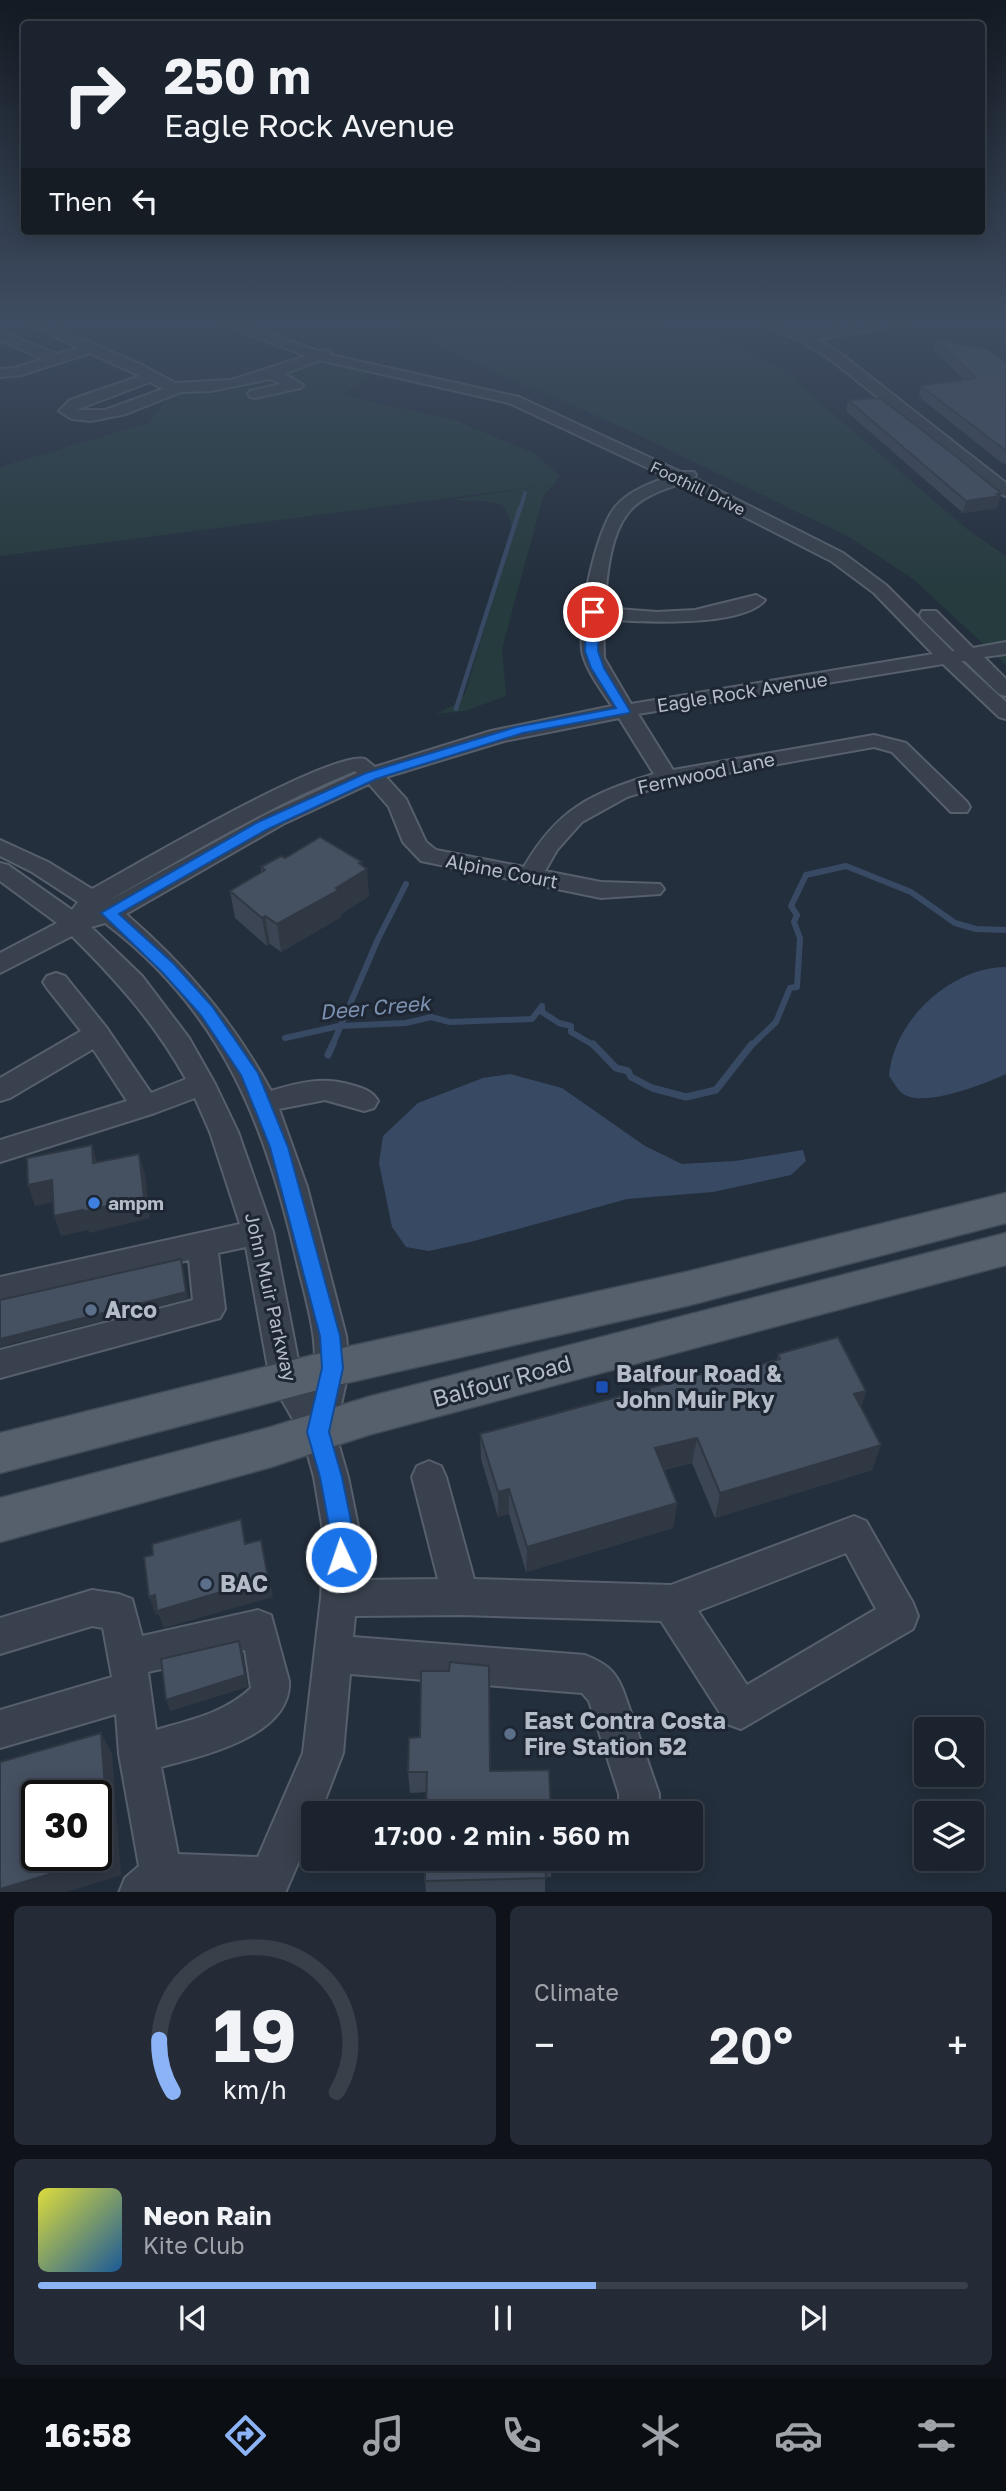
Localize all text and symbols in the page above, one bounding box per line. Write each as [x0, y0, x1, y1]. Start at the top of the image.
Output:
text: 250 m [164, 46, 311, 105]
icon: right [49, 49, 140, 140]
text: Eagle Rock Avenue [164, 106, 455, 144]
icon: left [126, 182, 164, 220]
text: Then [49, 186, 112, 217]
street label: Foothill Drive [647, 456, 749, 520]
pin [563, 582, 623, 642]
icon: arrive [574, 593, 612, 631]
street label: Eagle Rock Avenue [655, 667, 829, 716]
street label: Fernwood Lane [635, 747, 777, 798]
street label: Alpine Court [444, 848, 560, 893]
water label: Deer Creek [318, 989, 433, 1025]
place label: ampm [108, 1191, 164, 1214]
marker: ampm [86, 1195, 102, 1211]
street label: John Muir Parkway [241, 1210, 302, 1384]
place label: Arco [105, 1295, 157, 1323]
marker: Arco [83, 1302, 99, 1318]
street label: Balfour Road [429, 1348, 574, 1412]
place label: Balfour Road & John Muir Pky [616, 1359, 783, 1413]
marker: Balfour Road & John Muir Pky [594, 1379, 610, 1395]
position arrow [304, 1520, 378, 1594]
place label: BAC [220, 1569, 268, 1597]
marker: BAC [198, 1576, 214, 1592]
place label: East Contra Costa Fire Station 52 [524, 1706, 726, 1760]
map controls [914, 1717, 984, 1871]
button: search [914, 1717, 984, 1787]
marker: East Contra Costa Fire Station 52 [502, 1726, 518, 1742]
speed limit sign: 30 [21, 1780, 112, 1871]
button: layers [914, 1801, 984, 1871]
text: 17:00 · 2 min · 560 m [374, 1820, 630, 1851]
text: Climate [534, 1978, 619, 2006]
text: 19 [213, 1991, 297, 2078]
text: 20° [709, 2013, 793, 2075]
text: − [534, 2022, 555, 2067]
text: + [947, 2022, 968, 2067]
text: km/h [223, 2073, 287, 2104]
text: Neon Rain [143, 2200, 272, 2231]
text: Kite Club [143, 2231, 244, 2259]
icon: previous [174, 2299, 212, 2337]
icon: pause [484, 2299, 522, 2337]
icon: next [794, 2299, 832, 2337]
icon: directions [221, 2411, 270, 2460]
icon: music [359, 2411, 408, 2460]
icon: phone [497, 2411, 546, 2460]
icon: climate [636, 2411, 685, 2460]
icon: car [774, 2411, 823, 2460]
icon: filters [912, 2411, 961, 2460]
text: 16:58 [45, 2416, 132, 2454]

